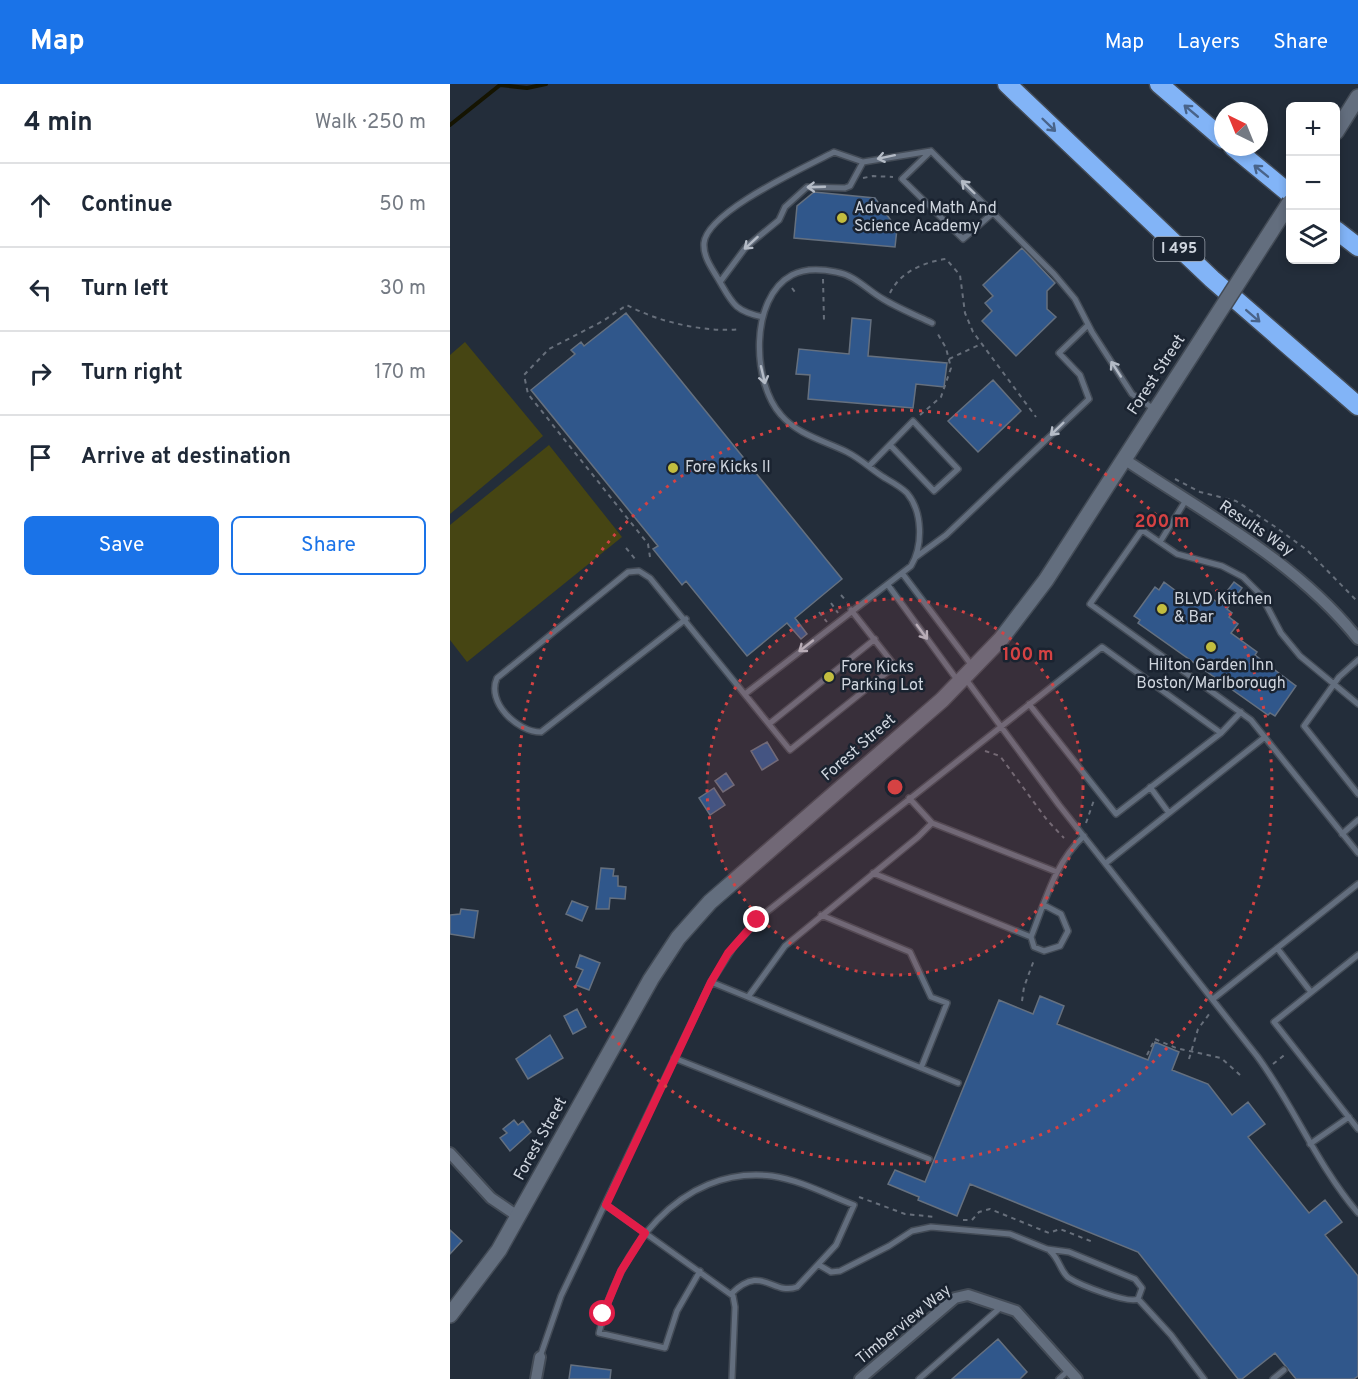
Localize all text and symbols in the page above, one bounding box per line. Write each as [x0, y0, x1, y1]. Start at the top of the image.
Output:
text: Map [30, 24, 85, 60]
text: Map [1105, 29, 1144, 56]
text: Layers [1177, 29, 1240, 56]
text: Share [1273, 29, 1328, 56]
north arrow [1214, 102, 1268, 156]
map controls [1286, 102, 1340, 264]
button: + [1286, 102, 1340, 156]
one-way arrow [1183, 105, 1199, 118]
text: 4 min [24, 107, 93, 140]
text: Walk · 250 m [315, 110, 426, 136]
one-way arrow [1041, 118, 1056, 133]
one-way arrow [876, 152, 895, 164]
button: − [1286, 156, 1340, 210]
one-way arrow [1254, 164, 1270, 177]
one-way arrow [960, 179, 975, 194]
one-way arrow [807, 182, 827, 193]
icon: ahead [24, 189, 57, 222]
text: Continue [81, 192, 172, 219]
text: 50 m [379, 192, 426, 218]
place label: Advanced Math And Science Academy [854, 199, 997, 237]
button: layers [1286, 210, 1340, 264]
marker: Advanced Math And Science Academy [835, 211, 849, 225]
one-way arrow [744, 236, 759, 250]
road number: I 495 [1154, 237, 1204, 261]
icon: left [24, 273, 57, 306]
text: Turn left [81, 276, 169, 303]
text: 30 m [380, 276, 426, 302]
one-way arrow [1245, 309, 1260, 323]
street label: Forest Street [1124, 331, 1190, 419]
icon: right [24, 357, 57, 390]
text: Turn right [81, 360, 183, 387]
text: 170 m [374, 360, 426, 386]
one-way arrow [1110, 361, 1122, 378]
one-way arrow [758, 365, 769, 384]
one-way arrow [1049, 422, 1064, 437]
icon: arrive [24, 441, 57, 474]
text: Arrive at destination [81, 444, 291, 471]
place label: Fore Kicks II [685, 458, 771, 478]
marker: Fore Kicks II [666, 461, 680, 475]
street label: Results Way [1215, 497, 1297, 561]
text: 200 m [1134, 511, 1190, 534]
button: Save [24, 516, 219, 575]
button: Share [231, 516, 426, 575]
place label: BLVD Kitchen & Bar [1174, 590, 1272, 628]
marker: BLVD Kitchen & Bar [1155, 602, 1169, 616]
one-way arrow [916, 624, 929, 640]
one-way arrow [798, 640, 814, 653]
marker: Hilton Garden Inn Boston/Marlborough [1204, 640, 1218, 654]
text: 100 m [1002, 644, 1054, 667]
place label: Hilton Garden Inn Boston/Marlborough [1136, 656, 1286, 694]
place label: Fore Kicks Parking Lot [841, 658, 924, 696]
marker: Fore Kicks Parking Lot [822, 670, 836, 684]
street label: Forest Street [818, 710, 900, 786]
centre of rings [885, 777, 905, 797]
route end [743, 906, 769, 932]
street label: Forest Street [510, 1094, 572, 1184]
street label: Timberview Way [852, 1280, 956, 1370]
route start [589, 1300, 615, 1326]

